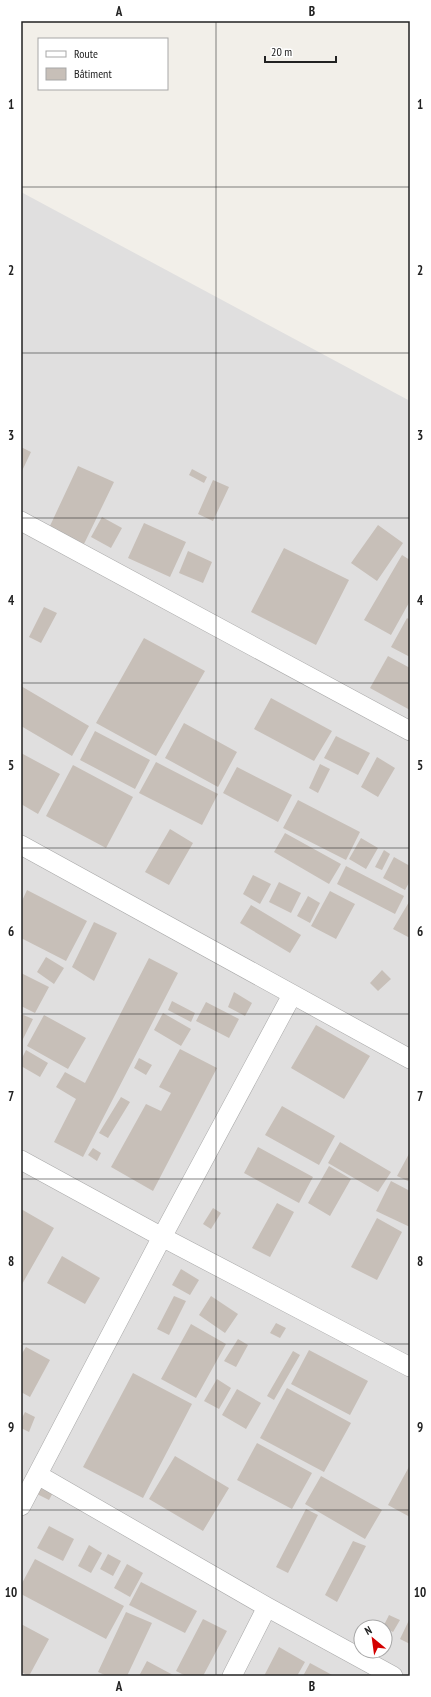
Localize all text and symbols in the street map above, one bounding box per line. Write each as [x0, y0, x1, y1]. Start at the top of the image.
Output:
text: A [115, 3, 123, 20]
text: B [309, 3, 315, 20]
legend [38, 38, 168, 90]
scale bar [265, 38, 336, 64]
text: 20 m [271, 44, 292, 59]
text: Route [74, 46, 98, 61]
text: Bâtiment [74, 66, 112, 81]
text: 1 [8, 96, 14, 113]
text: 1 [417, 96, 423, 113]
text: 2 [8, 262, 14, 279]
text: 2 [417, 262, 423, 279]
text: 3 [8, 427, 14, 444]
text: 3 [417, 427, 423, 444]
text: 4 [8, 592, 15, 609]
text: 4 [417, 592, 424, 609]
text: 5 [8, 757, 14, 774]
text: 5 [417, 757, 423, 774]
text: 6 [8, 923, 14, 940]
text: 6 [417, 923, 423, 940]
text: 7 [8, 1088, 14, 1105]
text: 7 [417, 1088, 423, 1105]
text: 8 [8, 1253, 14, 1270]
text: 8 [417, 1253, 423, 1270]
text: 9 [8, 1419, 14, 1436]
text: 9 [417, 1419, 423, 1436]
text: 10 [5, 1584, 17, 1601]
text: 10 [414, 1584, 426, 1601]
north arrow [353, 1619, 393, 1659]
text: N [362, 1623, 374, 1638]
text: A [115, 1678, 123, 1695]
text: B [309, 1678, 315, 1695]

